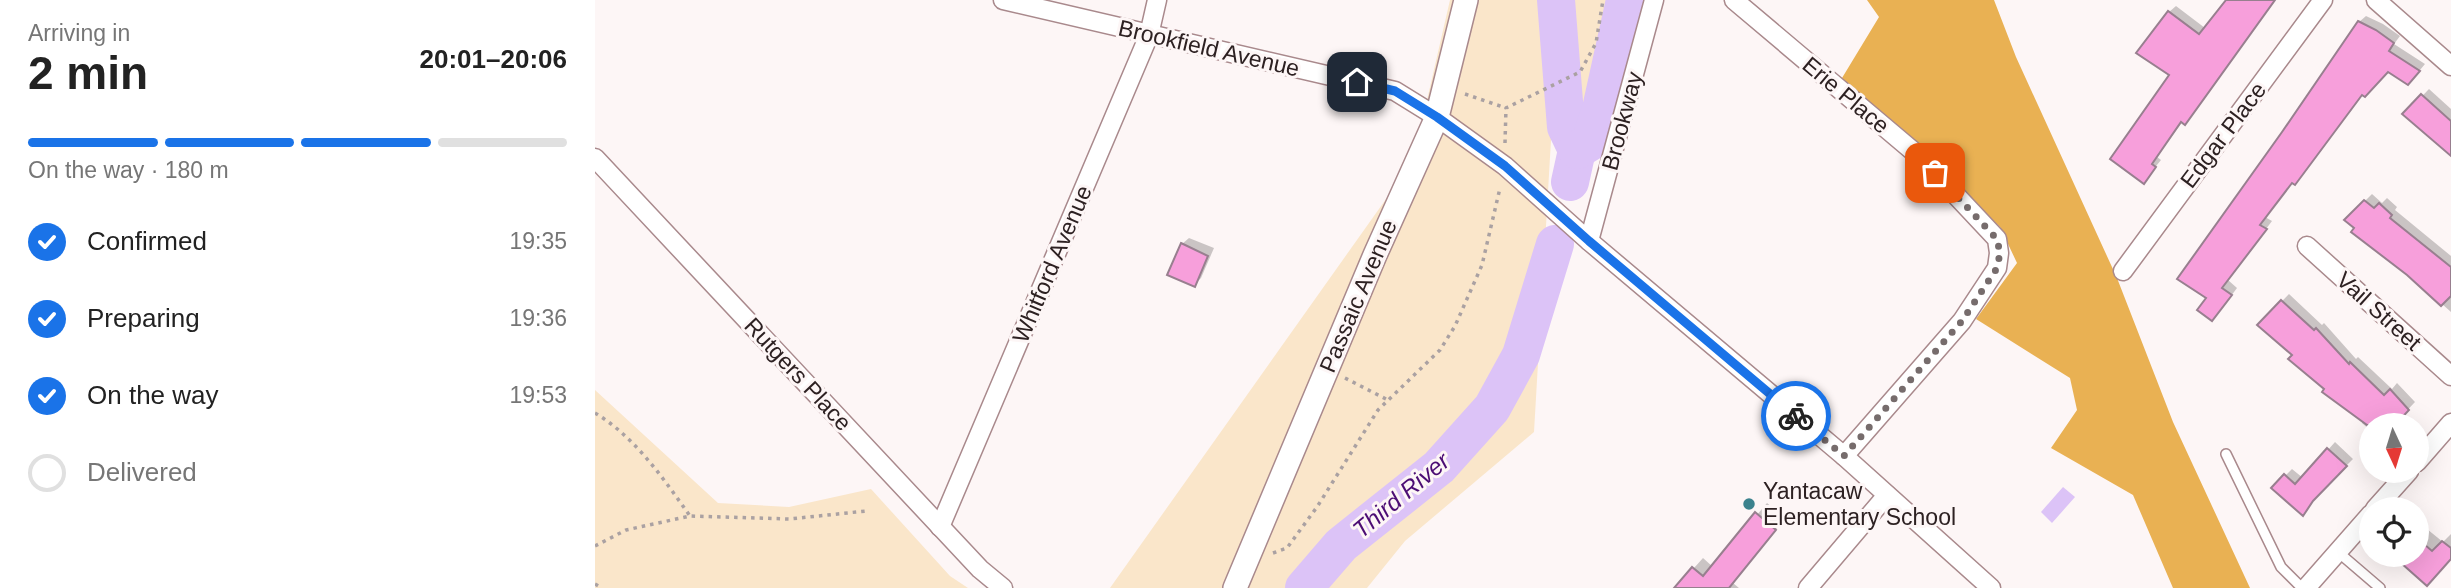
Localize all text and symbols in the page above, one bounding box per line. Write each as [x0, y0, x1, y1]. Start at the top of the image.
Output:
street label: Brookfield Avenue [1116, 15, 1302, 81]
text: Arriving in [28, 20, 130, 46]
text: 20:01–20:06 [420, 44, 567, 74]
text: 2 min [28, 47, 148, 99]
street label: Erie Place [1797, 51, 1895, 139]
pin [1327, 52, 1387, 112]
icon: home [1338, 63, 1376, 101]
street label: Brookway [1596, 68, 1648, 173]
street label: Edgar Place [2175, 77, 2271, 193]
pin [1905, 143, 1965, 203]
icon: bag [1916, 154, 1954, 192]
text: On the way · 180 m [28, 157, 229, 183]
street label: Whitford Avenue [1007, 181, 1097, 347]
street label: Passaic Avenue [1314, 216, 1402, 376]
icon: check [28, 223, 66, 261]
text: Confirmed [87, 226, 207, 256]
text: 19:35 [509, 228, 567, 254]
street label: Vail Street [2332, 266, 2427, 356]
icon: check [28, 300, 66, 338]
text: Preparing [87, 303, 200, 333]
text: 19:36 [509, 305, 567, 331]
street label: Rutgers Place [739, 312, 857, 436]
icon: check [28, 377, 66, 415]
text: On the way [87, 380, 219, 410]
courier [1761, 381, 1831, 451]
text: 19:53 [509, 382, 567, 408]
icon: bike [1777, 397, 1815, 435]
north arrow [2359, 413, 2429, 483]
map controls [2359, 413, 2429, 567]
water label: Third River [1347, 446, 1455, 543]
text: Delivered [87, 457, 197, 487]
place label: Yantacaw Elementary School [1763, 478, 1956, 530]
marker: Yantacaw Elementary School [1741, 496, 1757, 512]
button: locate [2359, 497, 2429, 567]

